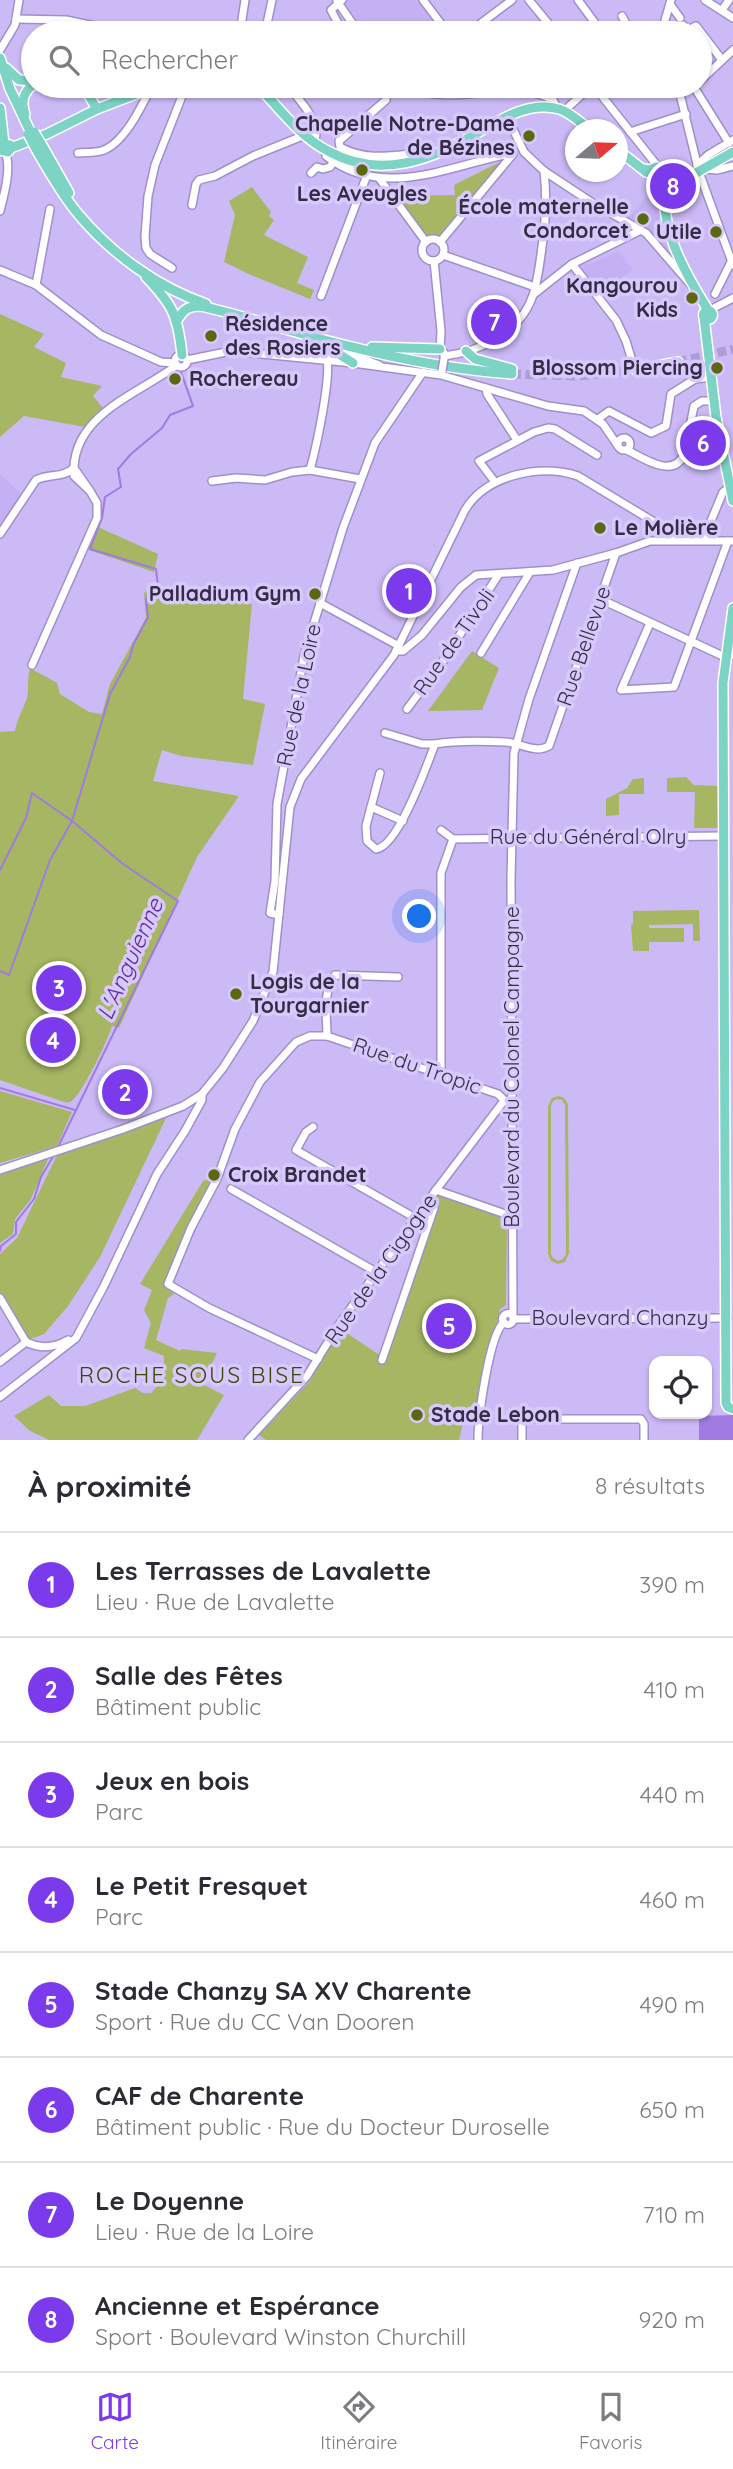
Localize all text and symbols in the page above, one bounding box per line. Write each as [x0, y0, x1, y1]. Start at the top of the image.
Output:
search box [21, 21, 712, 98]
icon: search [45, 41, 83, 79]
text: Rechercher [101, 43, 238, 76]
place label: Chapelle Notre-Dame de Bézines [295, 110, 515, 160]
north arrow [565, 119, 628, 182]
marker: Chapelle Notre-Dame de Bézines [521, 128, 537, 144]
pin: 8 [650, 160, 696, 212]
marker: Les Aveugles [354, 162, 370, 178]
place label: Les Aveugles [297, 180, 427, 206]
place label: École maternelle Condorcet [458, 193, 629, 243]
marker: École maternelle Condorcet [635, 211, 651, 227]
place label: Utile [656, 218, 702, 244]
marker: Utile [708, 224, 724, 240]
place label: Kangourou Kids [566, 272, 678, 322]
marker: Kangourou Kids [684, 290, 700, 306]
pin: 7 [471, 296, 517, 348]
place label: Résidence des Rosiers [225, 310, 341, 360]
marker: Résidence des Rosiers [203, 328, 219, 344]
place label: Blossom Piercing [532, 354, 703, 380]
marker: Blossom Piercing [709, 360, 725, 376]
place label: Rochereau [189, 365, 298, 391]
marker: Rochereau [167, 371, 183, 387]
pin: 6 [680, 417, 726, 469]
place label: Le Molière [614, 514, 718, 540]
marker: Le Molière [592, 520, 608, 536]
pin: 1 [386, 565, 432, 617]
place label: Palladium Gym [149, 580, 301, 606]
street label: Rue Bellevue [550, 582, 616, 709]
street label: Rue de Tivoli [407, 583, 499, 700]
marker: Palladium Gym [307, 586, 323, 602]
street label: Rue de la Loire [270, 621, 326, 768]
street label: Rue du Général Olry [490, 823, 686, 849]
water label: L'Anguienne [90, 893, 170, 1024]
your location [402, 899, 436, 933]
street label: Boulevard du Colonel Campagne [498, 906, 524, 1228]
pin: 3 [36, 962, 82, 1014]
place label: Logis de la Tourgarnier [250, 968, 369, 1018]
marker: Logis de la Tourgarnier [228, 986, 244, 1002]
pin: 4 [30, 1014, 76, 1066]
street label: Rue du Tropic [350, 1031, 485, 1099]
pin: 2 [102, 1066, 148, 1118]
place label: Croix Brandet [228, 1161, 366, 1187]
marker: Croix Brandet [206, 1167, 222, 1183]
street label: Rue de la Cigogne [319, 1188, 442, 1349]
pin: 5 [426, 1300, 472, 1352]
street label: Boulevard Chanzy [531, 1304, 709, 1330]
map controls [649, 1356, 712, 1419]
button: locate [649, 1356, 712, 1419]
district label: ROCHE SOUS BISE [79, 1360, 305, 1389]
place label: Stade Lebon [431, 1401, 560, 1427]
marker: Stade Lebon [409, 1407, 425, 1423]
text: À proximité [28, 1467, 192, 1505]
text: 8 résultats [595, 1471, 705, 1500]
text: Les Terrasses de Lavalette [95, 1554, 431, 1587]
text: 1 [47, 1570, 55, 1599]
text: 390 m [639, 1570, 705, 1599]
text: Lieu · Rue de Lavalette [95, 1587, 335, 1616]
text: Salle des Fêtes [95, 1659, 283, 1692]
text: 2 [44, 1675, 58, 1704]
text: 410 m [644, 1675, 705, 1704]
text: Bâtiment public [95, 1692, 261, 1721]
text: Jeux en bois [95, 1764, 249, 1797]
text: 3 [45, 1780, 57, 1809]
text: 440 m [640, 1780, 705, 1809]
text: Parc [95, 1797, 143, 1826]
text: Le Petit Fresquet [95, 1869, 308, 1902]
text: 4 [44, 1885, 58, 1914]
text: 460 m [640, 1885, 705, 1914]
text: Parc [95, 1902, 143, 1931]
text: Stade Chanzy SA XV Charente [95, 1974, 472, 2007]
text: 5 [44, 1990, 58, 2019]
text: 490 m [640, 1990, 705, 2019]
text: Sport · Rue du CC Van Dooren [95, 2007, 415, 2036]
text: CAF de Charente [95, 2079, 304, 2112]
text: 6 [45, 2095, 57, 2124]
text: 650 m [639, 2095, 705, 2124]
text: Bâtiment public · Rue du Docteur Duroselle [95, 2112, 550, 2141]
text: Le Doyenne [95, 2184, 244, 2217]
text: 7 [45, 2200, 57, 2229]
text: 710 m [643, 2200, 705, 2229]
text: Lieu · Rue de la Loire [95, 2217, 314, 2246]
text: Ancienne et Espérance [95, 2289, 380, 2322]
text: 8 [45, 2305, 57, 2334]
text: 920 m [638, 2305, 705, 2334]
text: Sport · Boulevard Winston Churchill [95, 2322, 466, 2351]
tab: Carte [91, 2388, 139, 2454]
tab: Itinéraire [320, 2388, 398, 2454]
tab: Favoris [579, 2388, 642, 2454]

